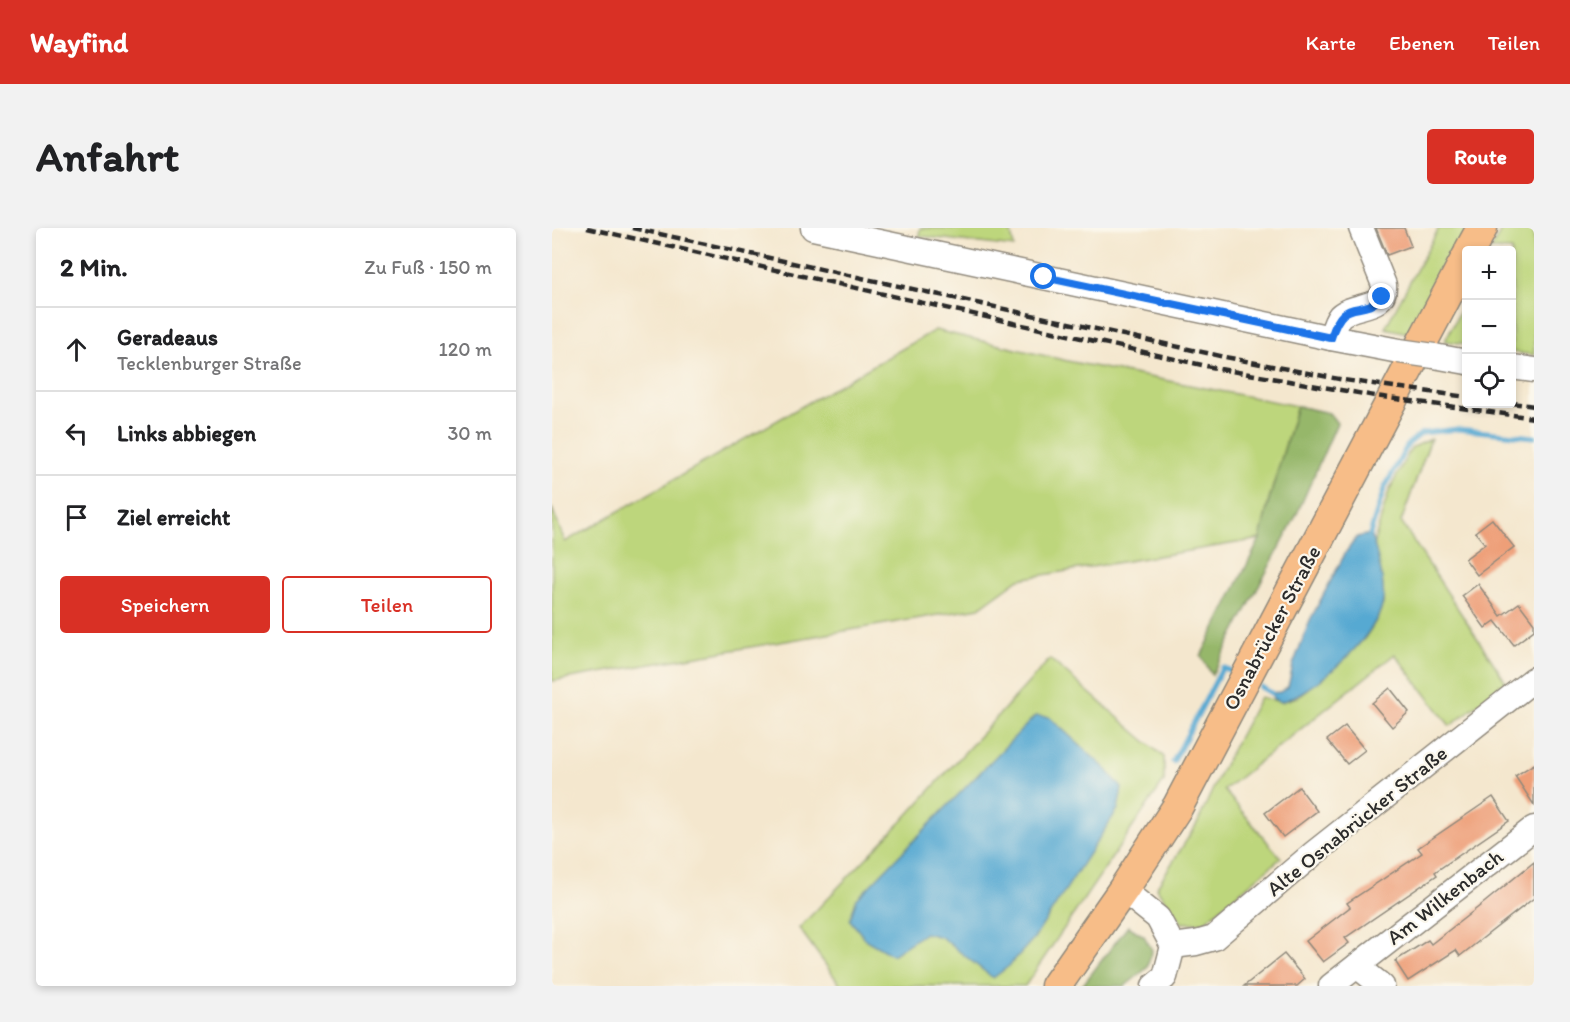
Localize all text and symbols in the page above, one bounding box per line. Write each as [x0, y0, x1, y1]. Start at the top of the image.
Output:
text: Wayfind [30, 25, 128, 59]
text: Karte [1306, 30, 1356, 55]
text: Ebenen [1389, 30, 1455, 55]
text: Teilen [1488, 30, 1540, 55]
button: Route [1427, 129, 1534, 184]
text: Anfahrt [36, 131, 179, 182]
map controls [1462, 246, 1516, 408]
button: + [1462, 246, 1516, 300]
text: 2 Min. [60, 251, 128, 283]
text: Zu Fuß · 150 m [364, 255, 492, 279]
route start [1030, 263, 1056, 289]
route end [1368, 283, 1394, 309]
button: − [1462, 300, 1516, 354]
text: Geradeaus [117, 324, 218, 351]
icon: ahead [60, 333, 93, 366]
text: 120 m [439, 337, 492, 361]
text: Tecklenburger Straße [117, 351, 302, 375]
button: locate [1462, 354, 1516, 408]
icon: left [60, 417, 93, 450]
text: Links abbiegen [117, 420, 256, 447]
text: 30 m [447, 421, 492, 445]
icon: arrive [60, 501, 93, 534]
text: Ziel erreicht [117, 504, 230, 531]
street label: Osnabrücker Straße [1218, 541, 1326, 714]
button: Speichern [60, 576, 270, 633]
button: Teilen [282, 576, 492, 633]
street label: Alte Osnabrücker Straße [1261, 740, 1452, 901]
street label: Am Wilkenbach [1382, 843, 1508, 950]

